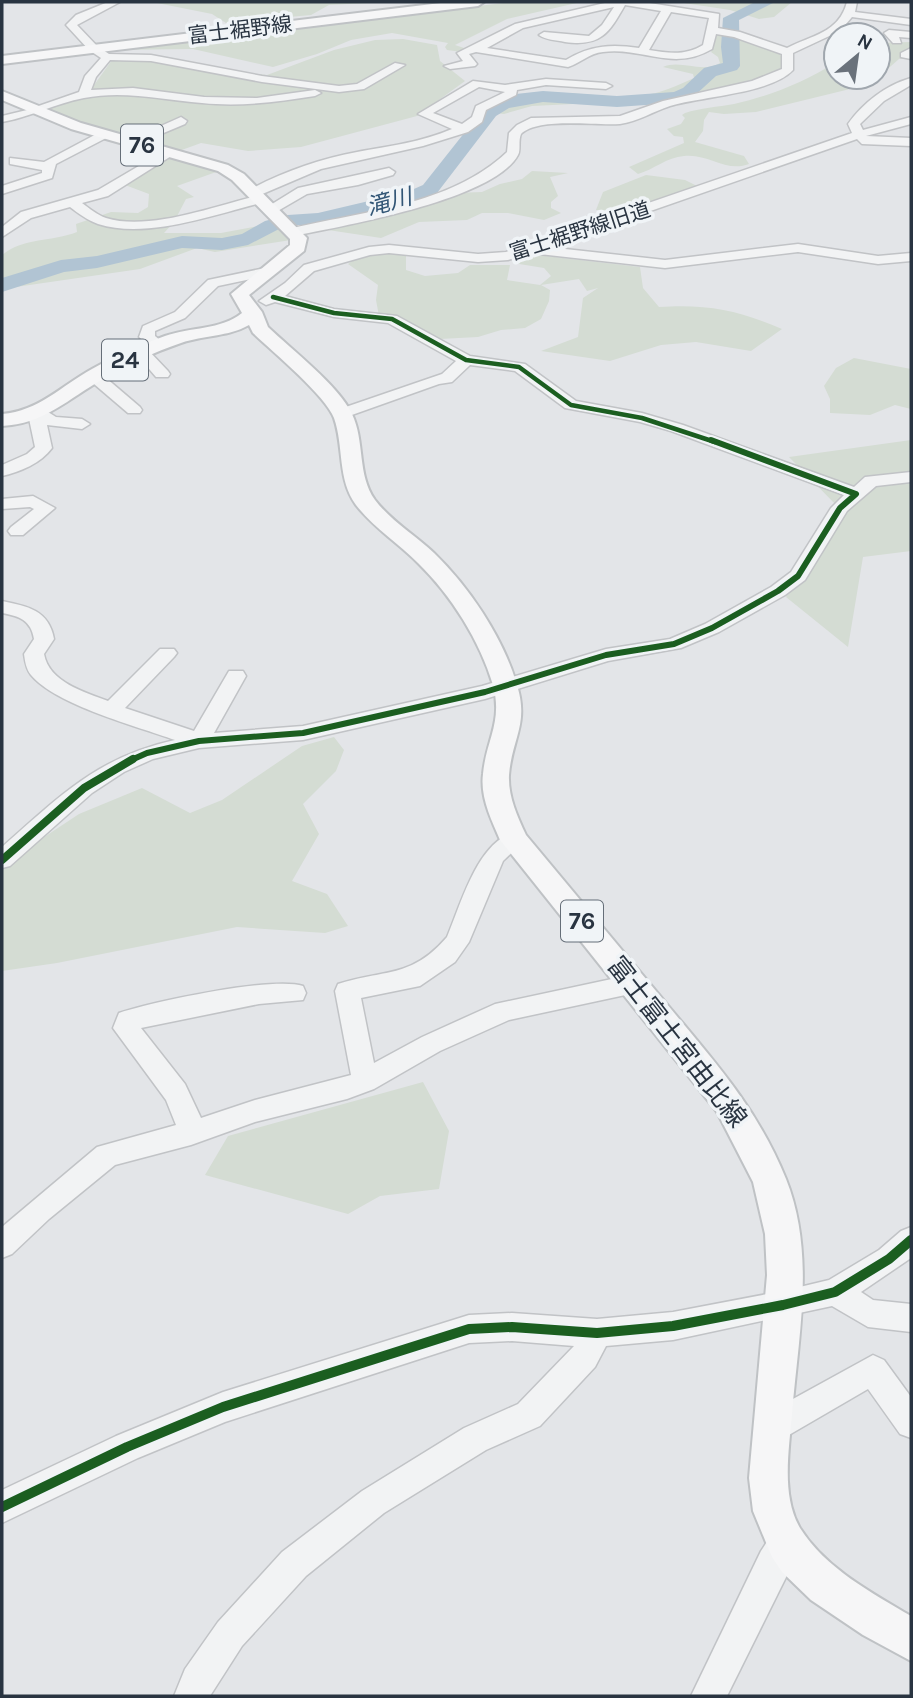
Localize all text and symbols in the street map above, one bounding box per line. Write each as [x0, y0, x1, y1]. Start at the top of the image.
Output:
street label: 富士裾野線 [186, 12, 294, 48]
north arrow [822, 21, 892, 91]
text: N [853, 29, 876, 55]
road number: 76 [121, 125, 163, 166]
water label: 滝川 [363, 182, 418, 221]
street label: 富士裾野線旧道 [506, 197, 654, 265]
road number: 24 [102, 340, 148, 380]
road number: 76 [561, 901, 603, 942]
street label: 富士富士宮由比線 [601, 950, 753, 1134]

